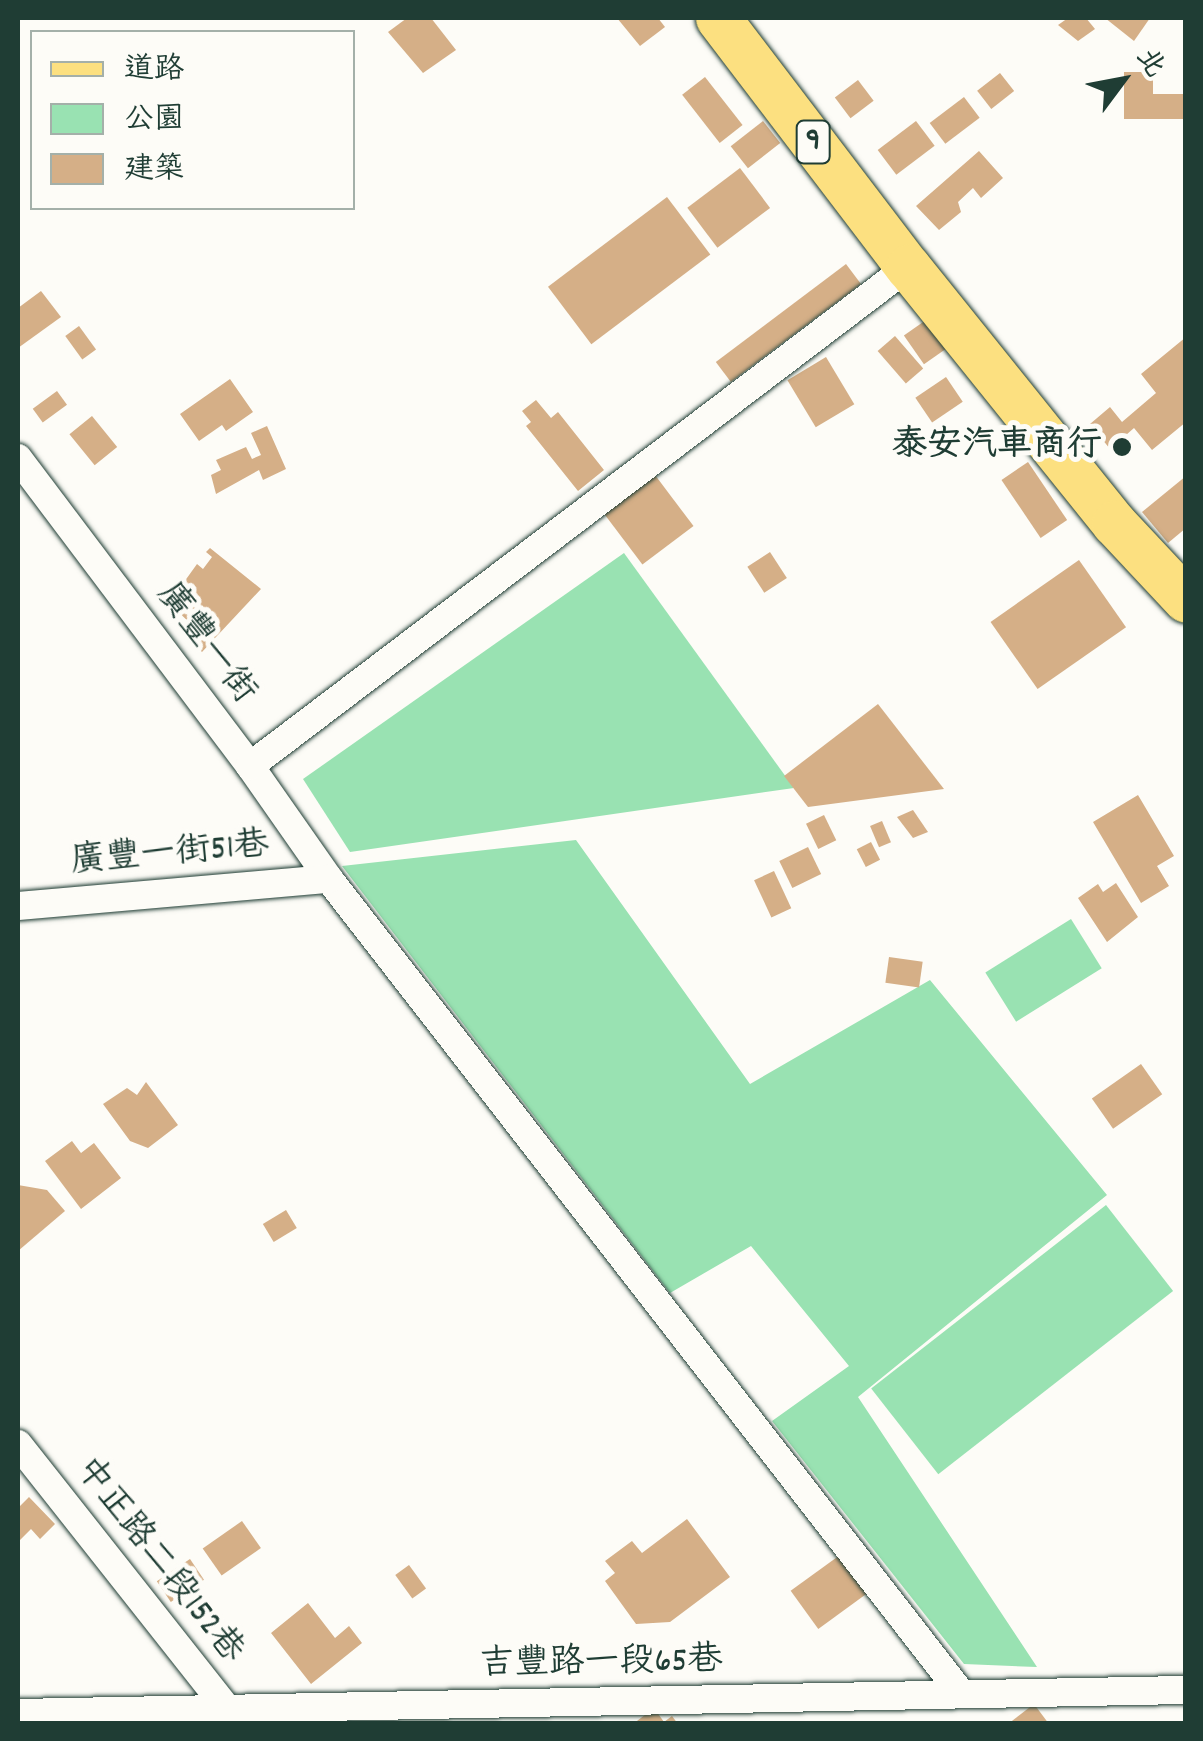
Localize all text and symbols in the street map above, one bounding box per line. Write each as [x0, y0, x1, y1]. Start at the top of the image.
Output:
legend [30, 30, 355, 210]
north arrow [1073, 30, 1173, 130]
text: 北 [1124, 42, 1173, 87]
text: 道路 [124, 50, 184, 93]
text: 公園 [124, 100, 184, 143]
road number: 9 [796, 115, 830, 169]
text: 建築 [124, 150, 184, 193]
place label: 泰安汽車商行 [892, 426, 1102, 468]
marker: 泰安汽車商行 [1111, 436, 1133, 458]
street label: 廣豐一街 [146, 575, 264, 713]
street label: 廣豐一街51巷 [69, 825, 271, 885]
street label: 中正路二段152巷 [65, 1450, 251, 1672]
street label: 吉豐路一段65巷 [479, 1641, 723, 1687]

